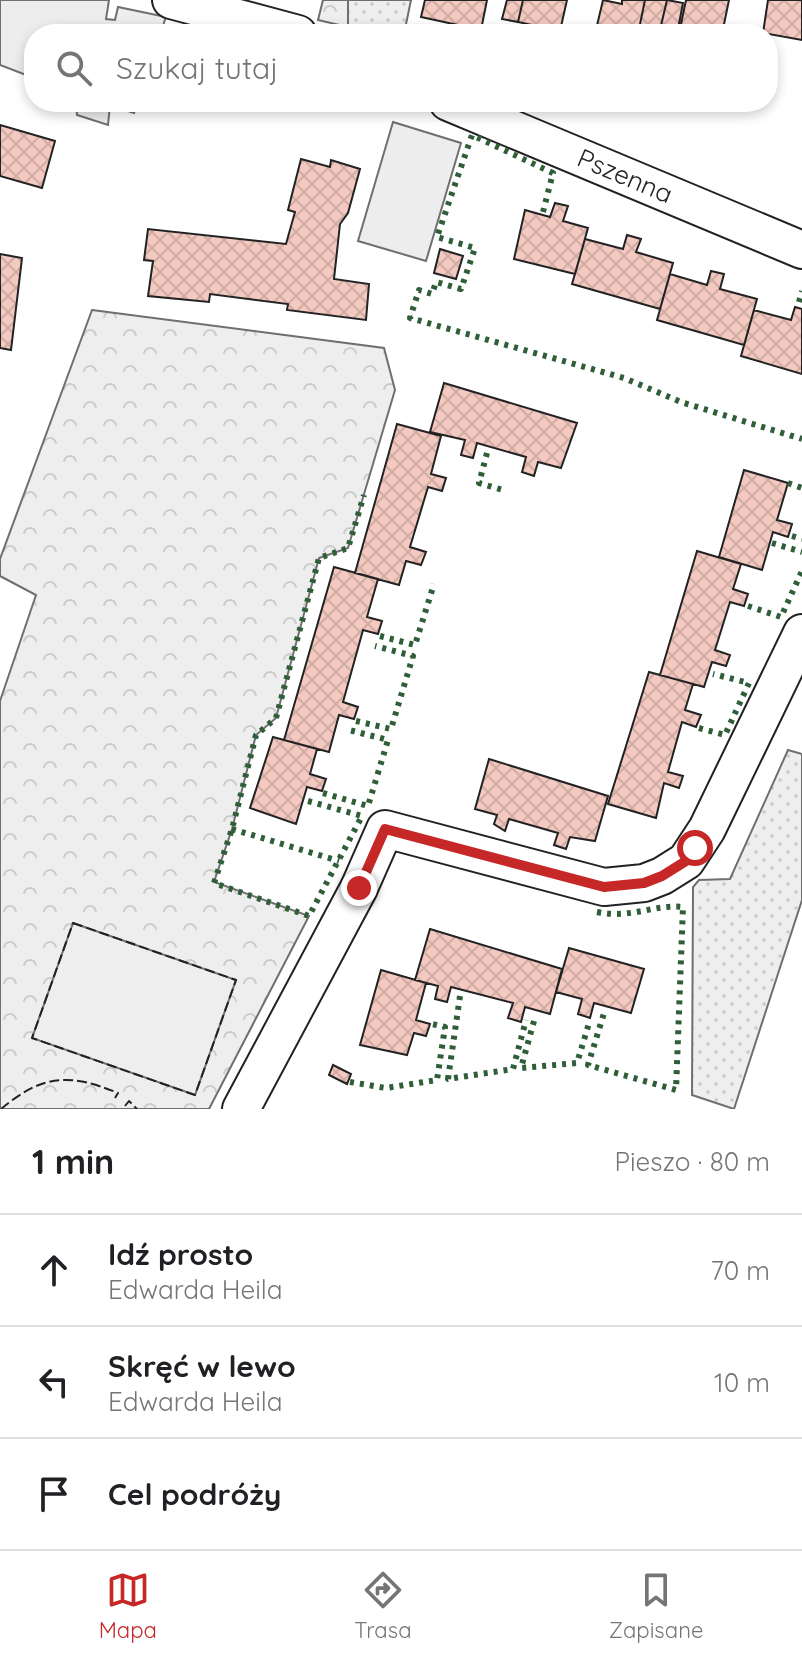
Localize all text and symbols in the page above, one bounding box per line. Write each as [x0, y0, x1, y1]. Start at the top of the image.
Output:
search box [24, 24, 778, 112]
icon: search [52, 46, 96, 90]
text: Szukaj tutaj [116, 49, 278, 87]
street label: Pszenna [573, 141, 678, 210]
route start [677, 830, 713, 866]
route end [341, 870, 377, 906]
text: 1 min [32, 1140, 114, 1183]
text: Pieszo · 80 m [615, 1145, 770, 1178]
text: Idź prosto [108, 1235, 253, 1273]
icon: ahead [32, 1248, 76, 1292]
text: 70 m [710, 1254, 770, 1287]
text: Edwarda Heila [108, 1273, 283, 1306]
text: Skręć w lewo [108, 1347, 296, 1385]
icon: left [32, 1360, 76, 1404]
text: 10 m [714, 1366, 770, 1399]
text: Edwarda Heila [108, 1385, 283, 1418]
icon: arrive [32, 1472, 76, 1516]
text: Cel podróży [108, 1475, 281, 1513]
tab: Mapa [99, 1568, 157, 1644]
tab: Trasa [354, 1568, 412, 1644]
tab: Zapisane [609, 1568, 703, 1644]

